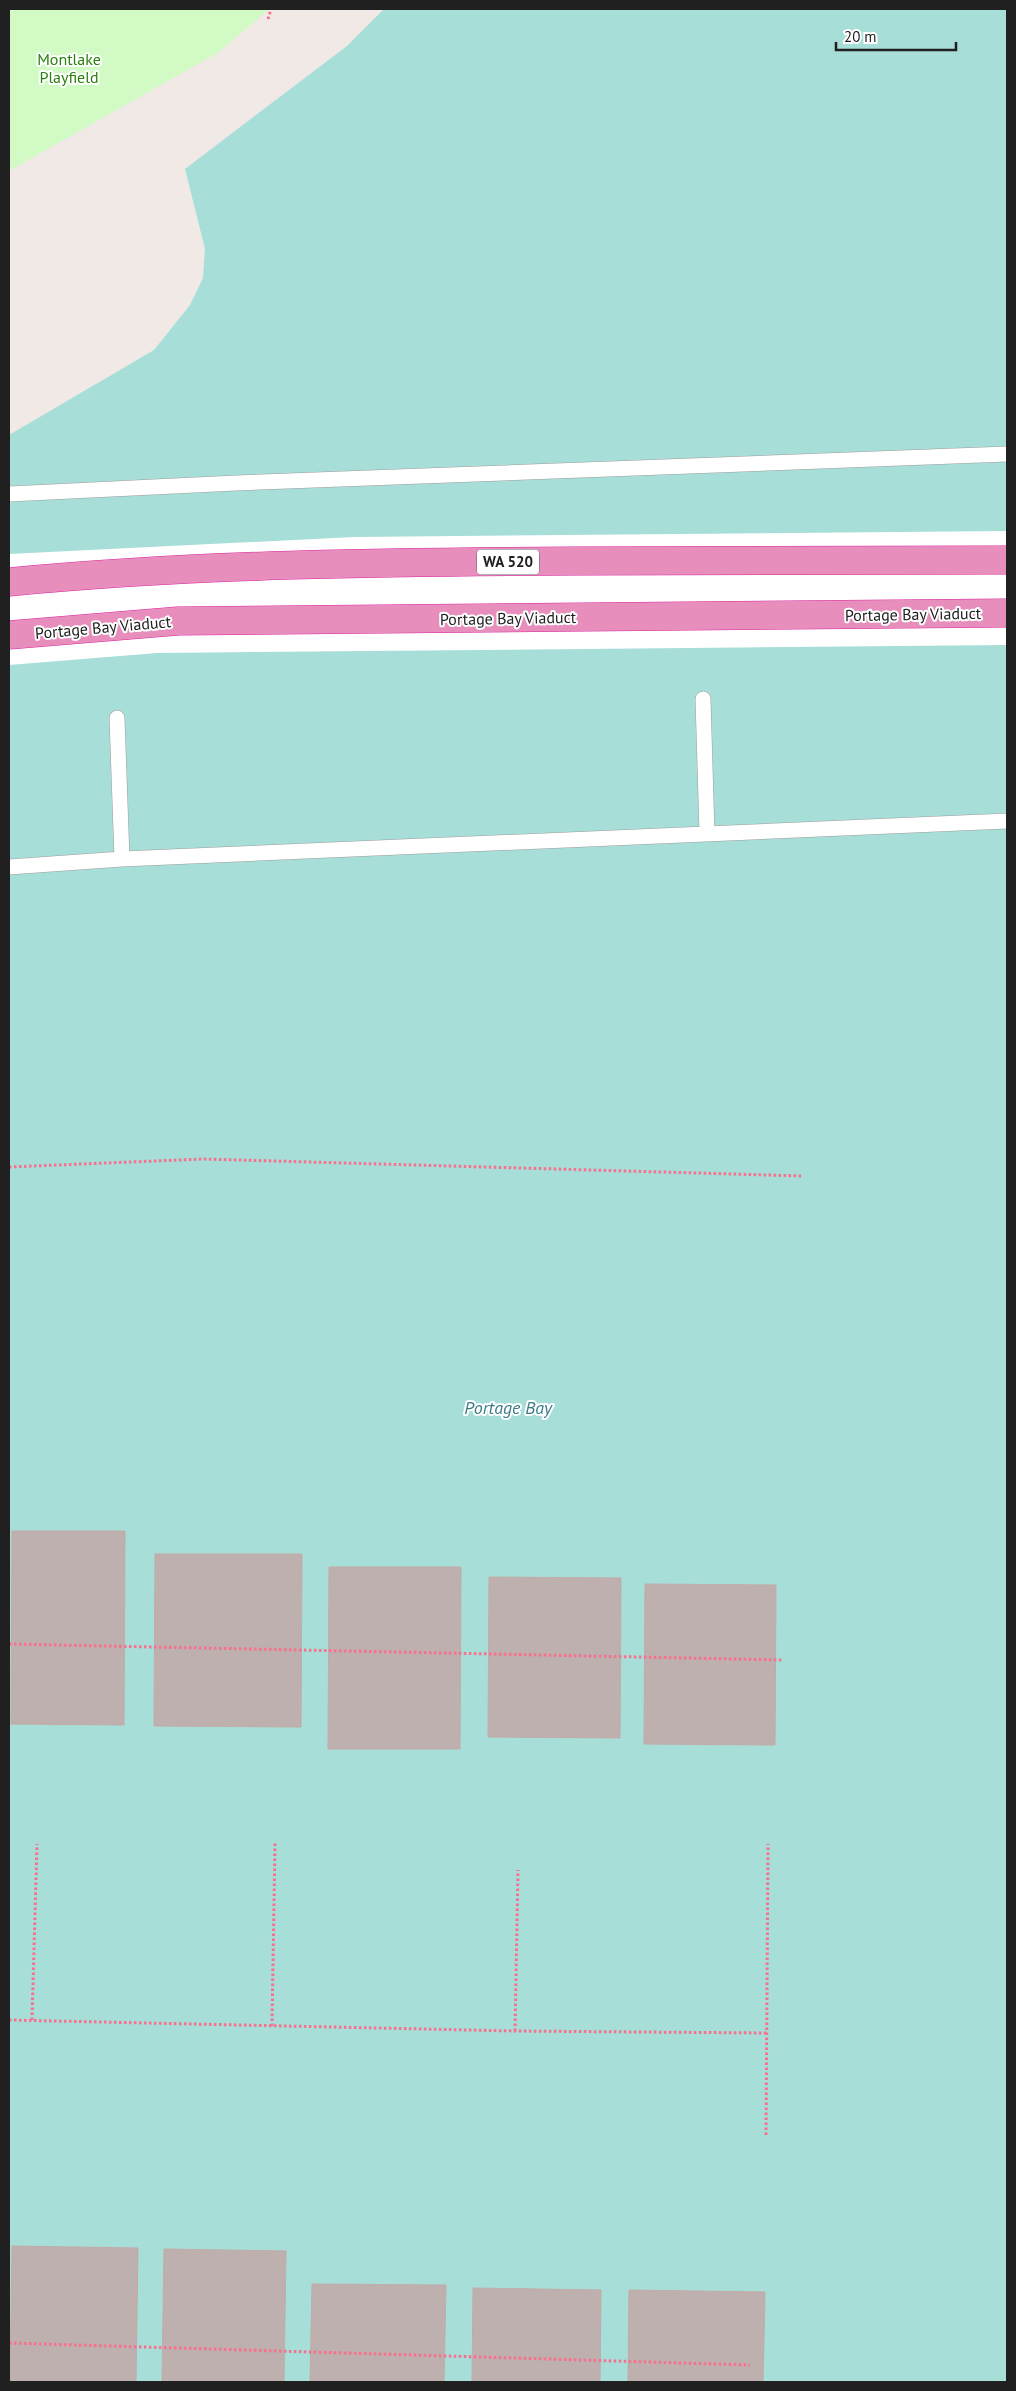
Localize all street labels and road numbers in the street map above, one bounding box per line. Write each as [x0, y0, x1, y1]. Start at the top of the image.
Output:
road number: WA 520 [477, 550, 539, 574]
street label: Portage Bay Viaduct [845, 603, 982, 625]
street label: Portage Bay Viaduct [440, 607, 577, 629]
street label: Portage Bay Viaduct [34, 611, 172, 643]

